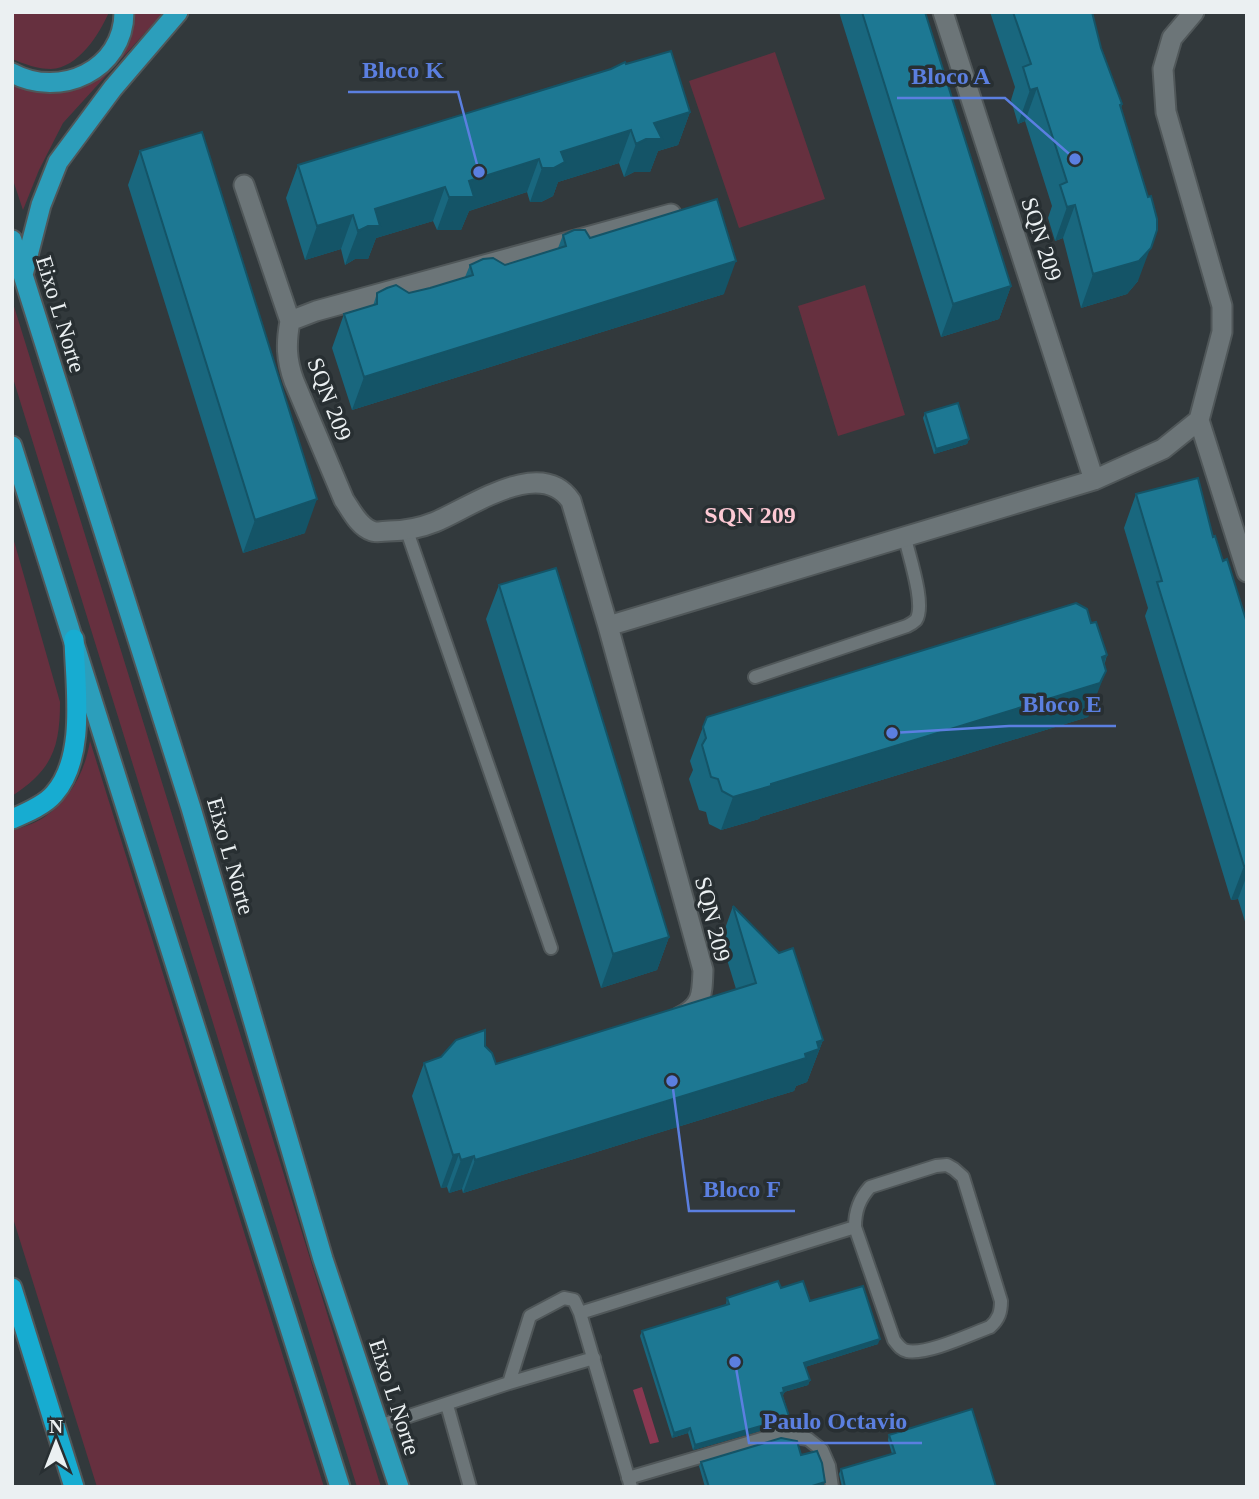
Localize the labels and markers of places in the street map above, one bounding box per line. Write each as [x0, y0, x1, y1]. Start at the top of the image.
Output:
callout: Bloco K [348, 47, 458, 92]
callout: Bloco A [897, 53, 1005, 98]
callout: Bloco E [1009, 681, 1116, 726]
callout: Bloco F [689, 1166, 795, 1211]
callout: Paulo Octavio [749, 1398, 922, 1443]

